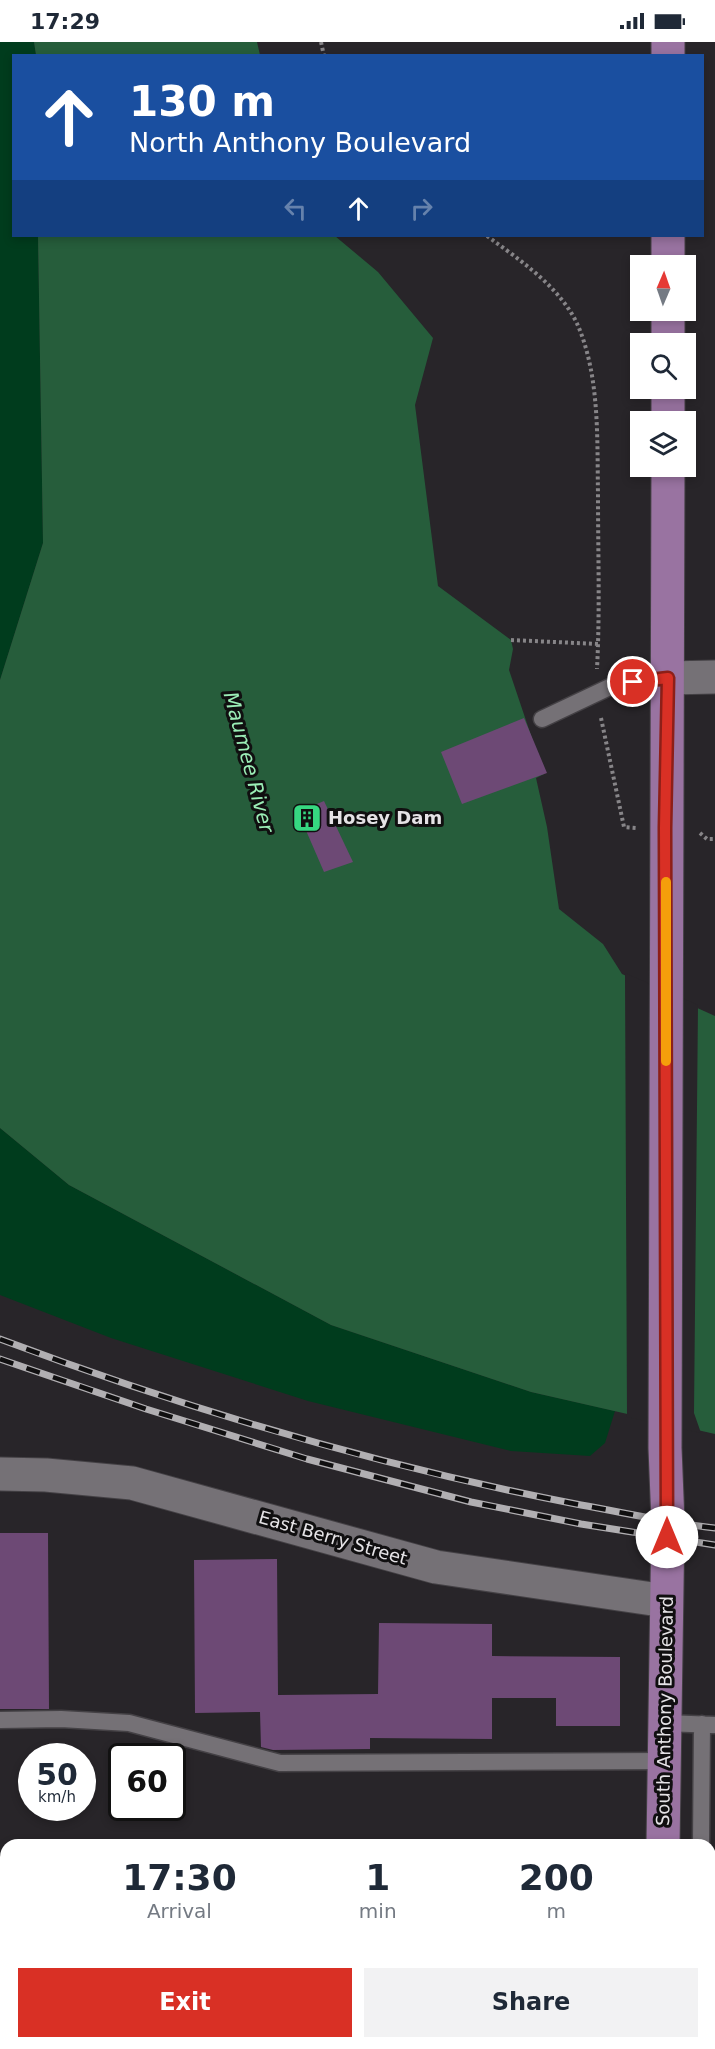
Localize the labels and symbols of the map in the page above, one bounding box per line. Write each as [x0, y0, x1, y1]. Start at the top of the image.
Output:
north arrow [630, 255, 696, 321]
pin [607, 656, 658, 707]
water label: Maumee River [219, 689, 280, 837]
building icon: Hosey Dam [291, 802, 323, 834]
place label: Hosey Dam [328, 807, 442, 828]
position arrow [635, 1505, 699, 1569]
street label: East Berry Street [256, 1506, 410, 1569]
street label: South Anthony Boulevard [652, 1596, 677, 1826]
speed limit sign: 60 [108, 1743, 186, 1821]

